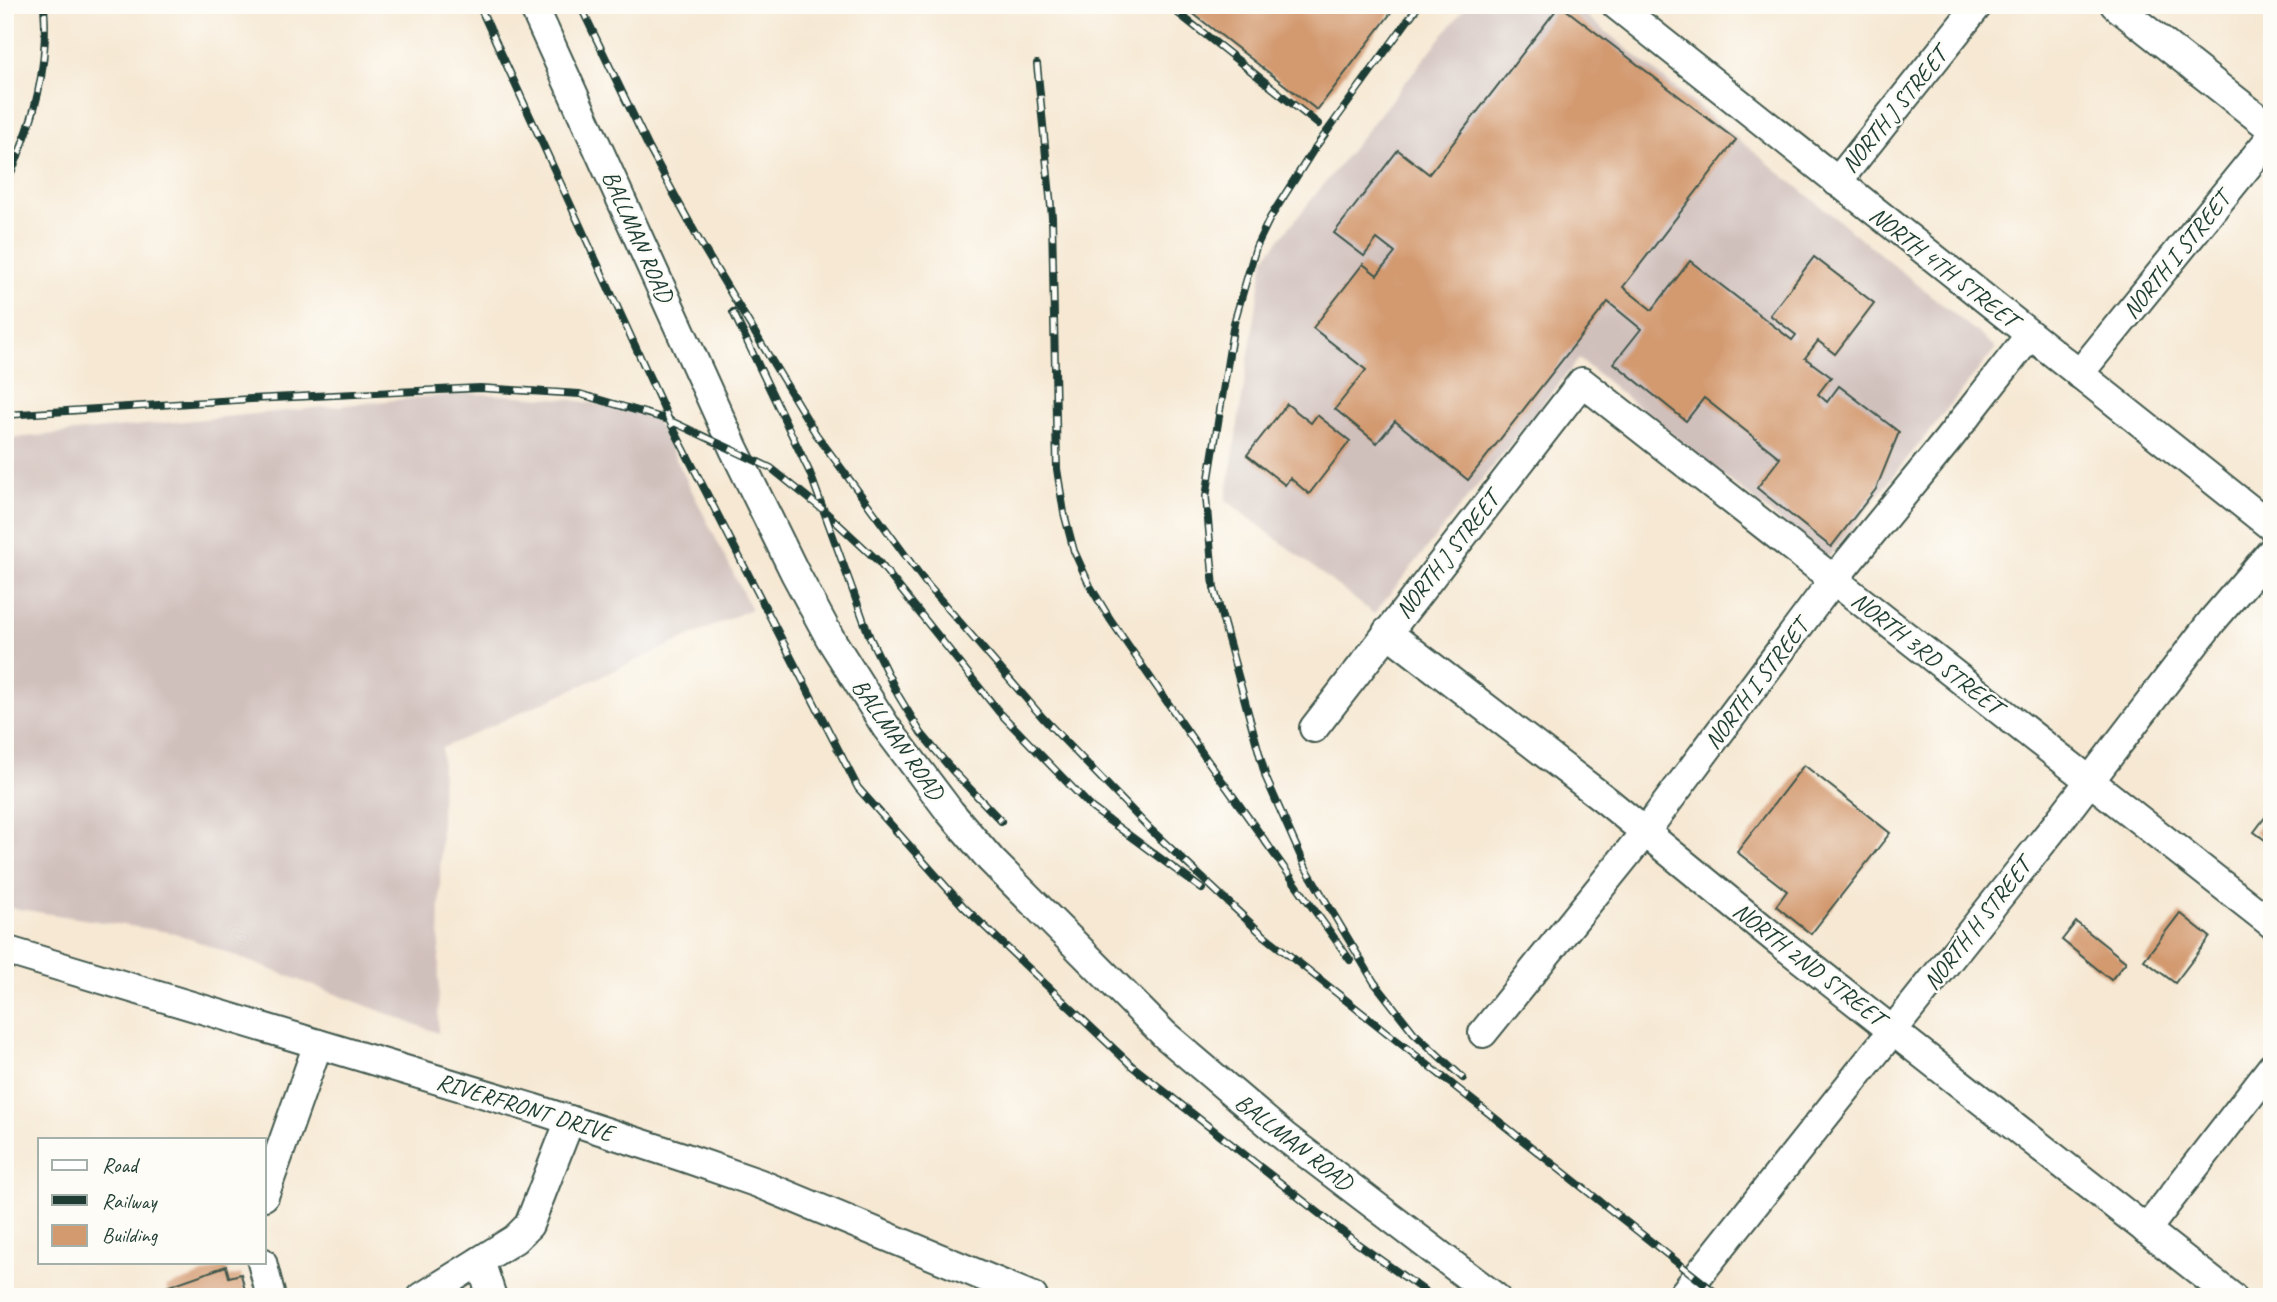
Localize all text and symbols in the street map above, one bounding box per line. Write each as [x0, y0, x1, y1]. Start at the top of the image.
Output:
street label: NORTH J STREET [1834, 37, 1957, 179]
street label: BALLMAN ROAD [596, 166, 681, 308]
street label: NORTH I STREET [2116, 181, 2240, 325]
street label: NORTH 4TH STREET [1864, 200, 2029, 338]
street label: NORTH J STREET [1388, 481, 1509, 624]
street label: NORTH 3RD STREET [1846, 585, 2013, 725]
street label: NORTH I STREET [1697, 608, 1818, 755]
street label: BALLMAN ROAD [845, 673, 952, 807]
street label: NORTH H STREET [1916, 848, 2041, 996]
street label: NORTH 2ND STREET [1727, 895, 1896, 1036]
street label: RIVERFRONT DRIVE [433, 1066, 620, 1149]
street label: BALLMAN ROAD [1229, 1087, 1360, 1198]
legend [38, 1138, 266, 1264]
text: Road [102, 1152, 141, 1178]
text: Railway [102, 1188, 158, 1214]
text: Building [102, 1222, 159, 1248]

